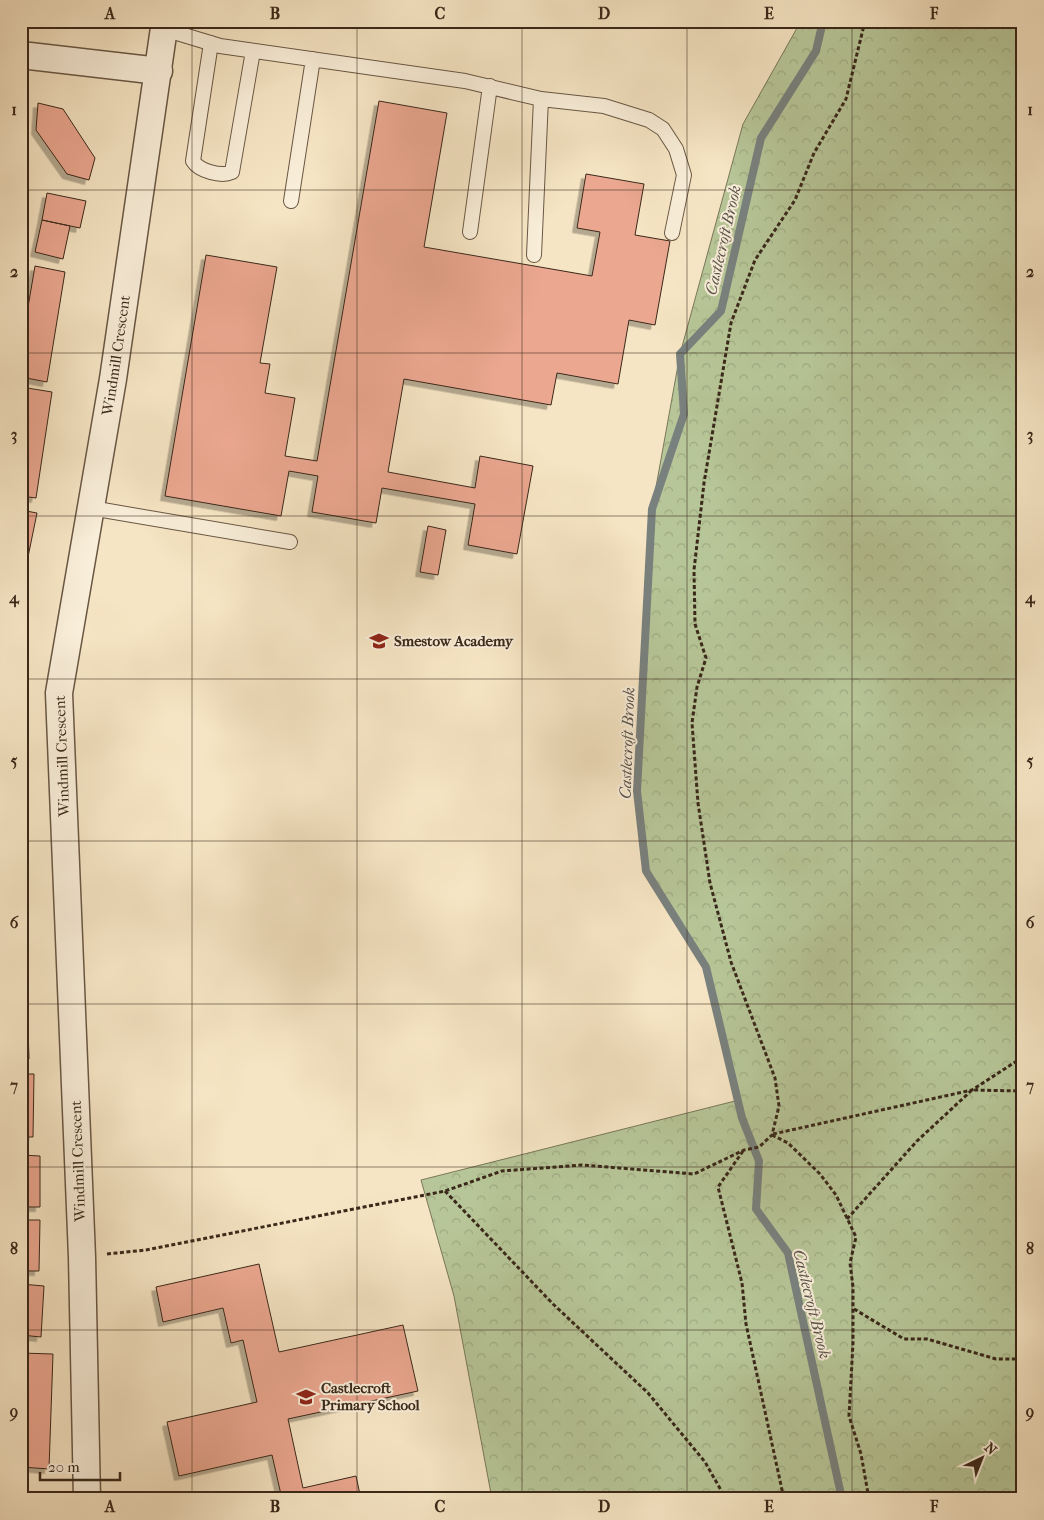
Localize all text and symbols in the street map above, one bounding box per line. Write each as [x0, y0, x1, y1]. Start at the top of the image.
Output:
text: A [104, 4, 116, 23]
text: B [270, 4, 280, 23]
text: C [435, 4, 446, 23]
text: D [598, 4, 610, 23]
text: E [764, 4, 774, 23]
text: F [929, 4, 939, 23]
text: 1 [11, 100, 17, 119]
text: 1 [1027, 100, 1033, 119]
water label: Castlecroft Brook [701, 183, 745, 297]
text: 2 [10, 262, 18, 281]
text: 2 [1026, 262, 1034, 281]
street label: Windmill Crescent [98, 293, 134, 418]
text: 3 [11, 425, 17, 445]
text: 3 [1027, 425, 1033, 445]
text: 4 [8, 588, 20, 608]
text: 4 [1024, 588, 1036, 608]
school or university icon: Smestow Academy [368, 630, 390, 652]
place label: Smestow Academy [394, 632, 514, 650]
water label: Castlecroft Brook [616, 687, 638, 799]
street label: Windmill Crescent [51, 694, 73, 818]
text: 5 [11, 751, 18, 770]
text: 5 [1027, 751, 1034, 770]
text: 6 [10, 913, 19, 932]
text: 6 [1026, 913, 1035, 932]
text: 7 [9, 1076, 18, 1095]
text: 7 [1025, 1076, 1034, 1095]
street label: Windmill Crescent [67, 1099, 89, 1223]
text: 8 [10, 1239, 18, 1258]
text: 8 [1026, 1239, 1034, 1258]
water label: Castlecroft Brook [789, 1247, 835, 1361]
place label: Castlecroft Primary School [321, 1379, 421, 1414]
school or university icon: Castlecroft Primary School [295, 1386, 317, 1408]
text: 9 [9, 1402, 18, 1422]
text: 9 [1025, 1402, 1034, 1422]
north arrow [956, 1432, 1006, 1482]
text: N [981, 1439, 1000, 1459]
scale bar [40, 1450, 120, 1482]
text: 20 m [48, 1458, 80, 1476]
text: A [104, 1497, 116, 1516]
text: B [270, 1497, 280, 1516]
text: C [435, 1497, 446, 1516]
text: D [598, 1497, 610, 1516]
text: E [764, 1497, 774, 1516]
text: F [929, 1497, 939, 1516]

